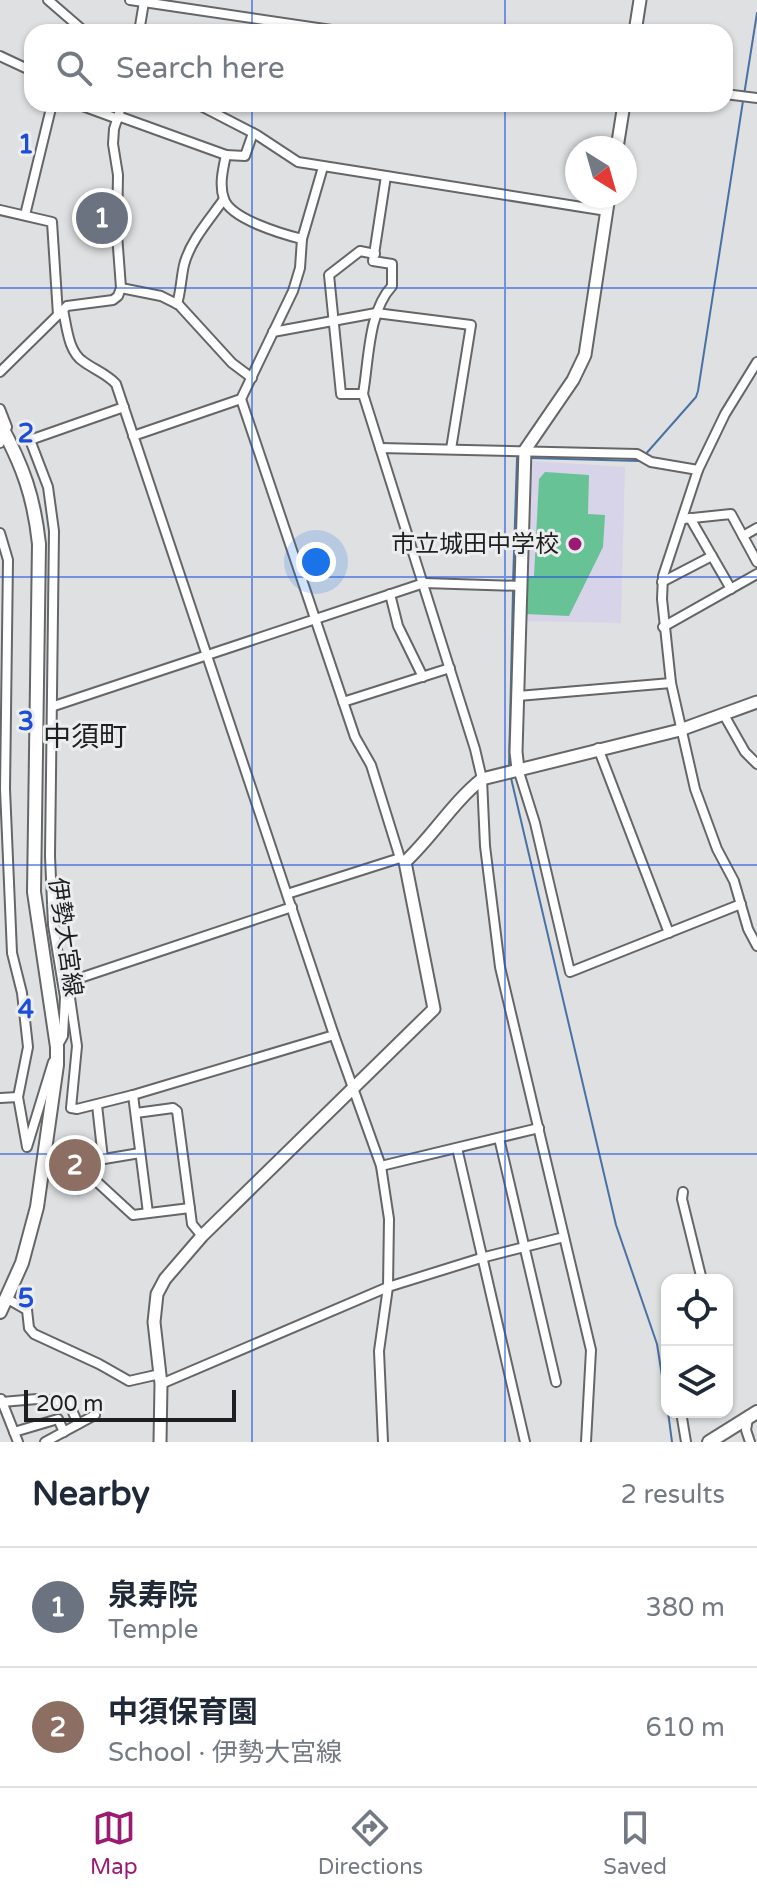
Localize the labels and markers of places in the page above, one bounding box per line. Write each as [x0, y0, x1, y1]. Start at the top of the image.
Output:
pin: 1 [76, 188, 128, 248]
place label: 市立城田中学校 [391, 530, 559, 559]
marker: 市立城田中学校 [566, 535, 584, 553]
pin: 2 [49, 1135, 101, 1195]

